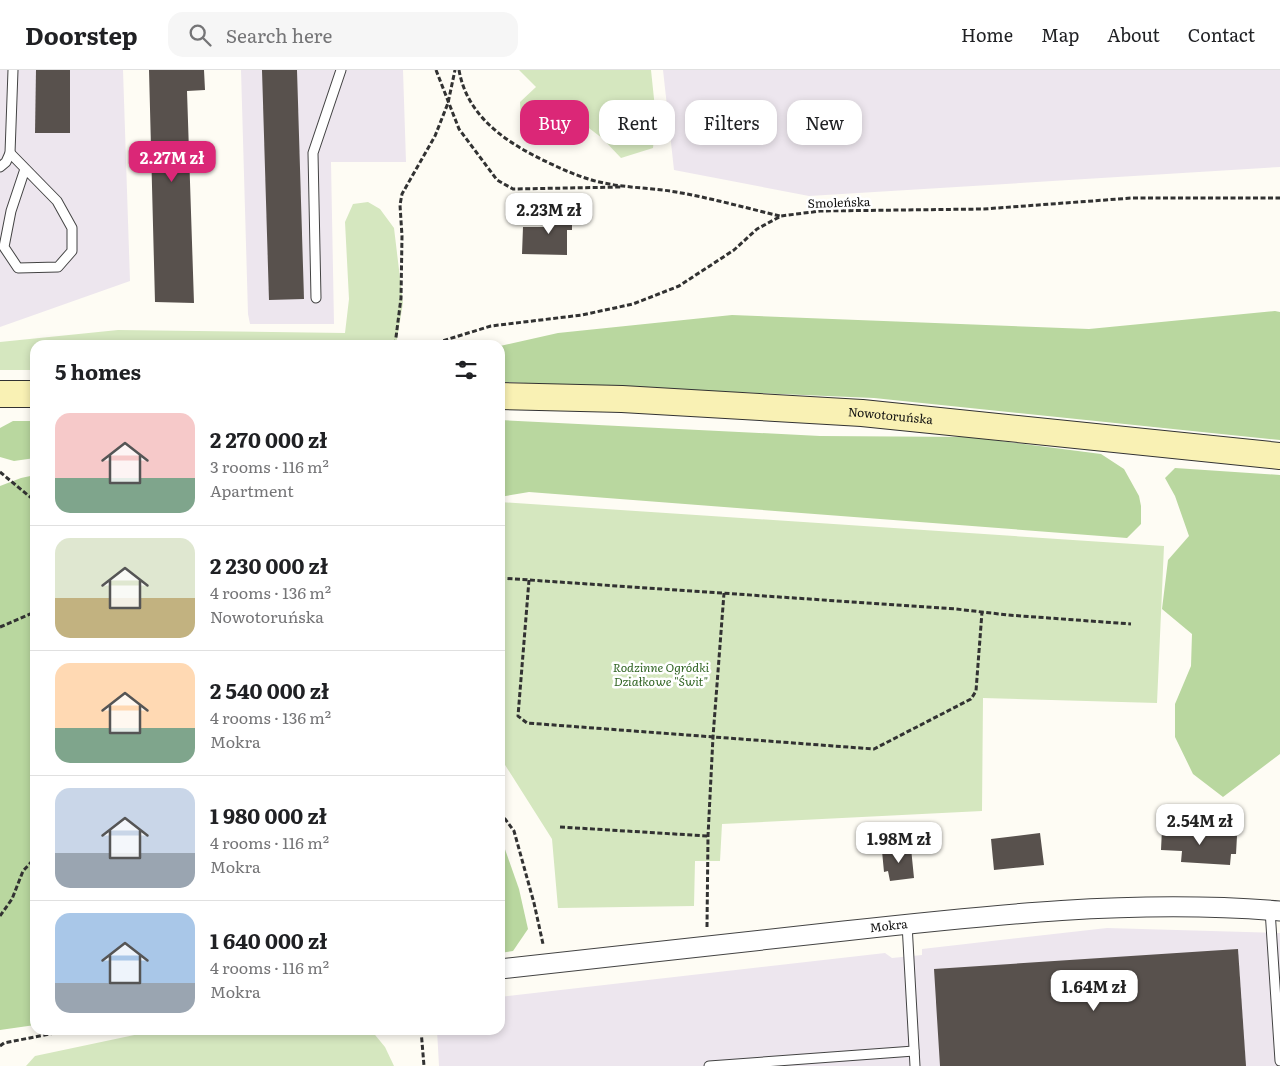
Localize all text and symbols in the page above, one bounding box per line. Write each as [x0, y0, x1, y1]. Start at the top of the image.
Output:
search box [168, 12, 518, 57]
text: Doorstep [25, 17, 138, 52]
icon: search [186, 21, 214, 49]
text: Search here [226, 21, 332, 49]
text: Home [961, 21, 1013, 48]
text: Map [1041, 21, 1079, 48]
text: About [1107, 21, 1160, 48]
text: Contact [1188, 21, 1255, 48]
chip: Buy [520, 100, 589, 145]
chip: Rent [599, 100, 675, 145]
chip: Filters [685, 100, 777, 145]
chip: New [787, 100, 862, 145]
pin: 2.27M zł [120, 140, 224, 183]
text: 2.27M zł [140, 145, 204, 169]
pin: 2.23M zł [497, 192, 601, 235]
street label: Smoleńska [807, 192, 871, 212]
text: 2.23M zł [516, 197, 582, 221]
text: 5 homes [55, 355, 141, 386]
icon: filters [452, 356, 480, 384]
street label: Nowotoruńska [847, 402, 934, 428]
text: 2 270 000 zł [210, 423, 327, 454]
icon: home [95, 433, 155, 493]
text: 3 rooms · 116 m² [210, 454, 329, 478]
text: Apartment [210, 478, 294, 502]
text: 2 230 000 zł [210, 549, 328, 580]
icon: home [95, 558, 155, 618]
text: 4 rooms · 136 m² [210, 580, 331, 604]
text: Nowotoruńska [210, 604, 324, 628]
park label: Rodzinne Ogródki Działkowe "Świt" [613, 658, 710, 690]
text: 2 540 000 zł [210, 674, 329, 705]
icon: home [95, 683, 155, 743]
text: 4 rooms · 136 m² [210, 705, 331, 729]
text: Mokra [210, 729, 261, 753]
text: 1 980 000 zł [210, 799, 327, 830]
pin: 2.54M zł [1148, 804, 1252, 846]
icon: home [95, 808, 155, 868]
text: 2.54M zł [1167, 808, 1233, 832]
pin: 1.98M zł [847, 822, 951, 864]
text: 1.98M zł [867, 826, 931, 850]
text: 4 rooms · 116 m² [210, 830, 329, 854]
text: Mokra [210, 854, 261, 878]
street label: Mokra [869, 914, 909, 936]
text: 1 640 000 zł [210, 924, 327, 955]
icon: home [95, 933, 155, 993]
text: 4 rooms · 116 m² [210, 955, 329, 979]
pin: 1.64M zł [1042, 970, 1146, 1012]
text: 1.64M zł [1062, 974, 1126, 998]
text: Mokra [210, 979, 261, 1003]

